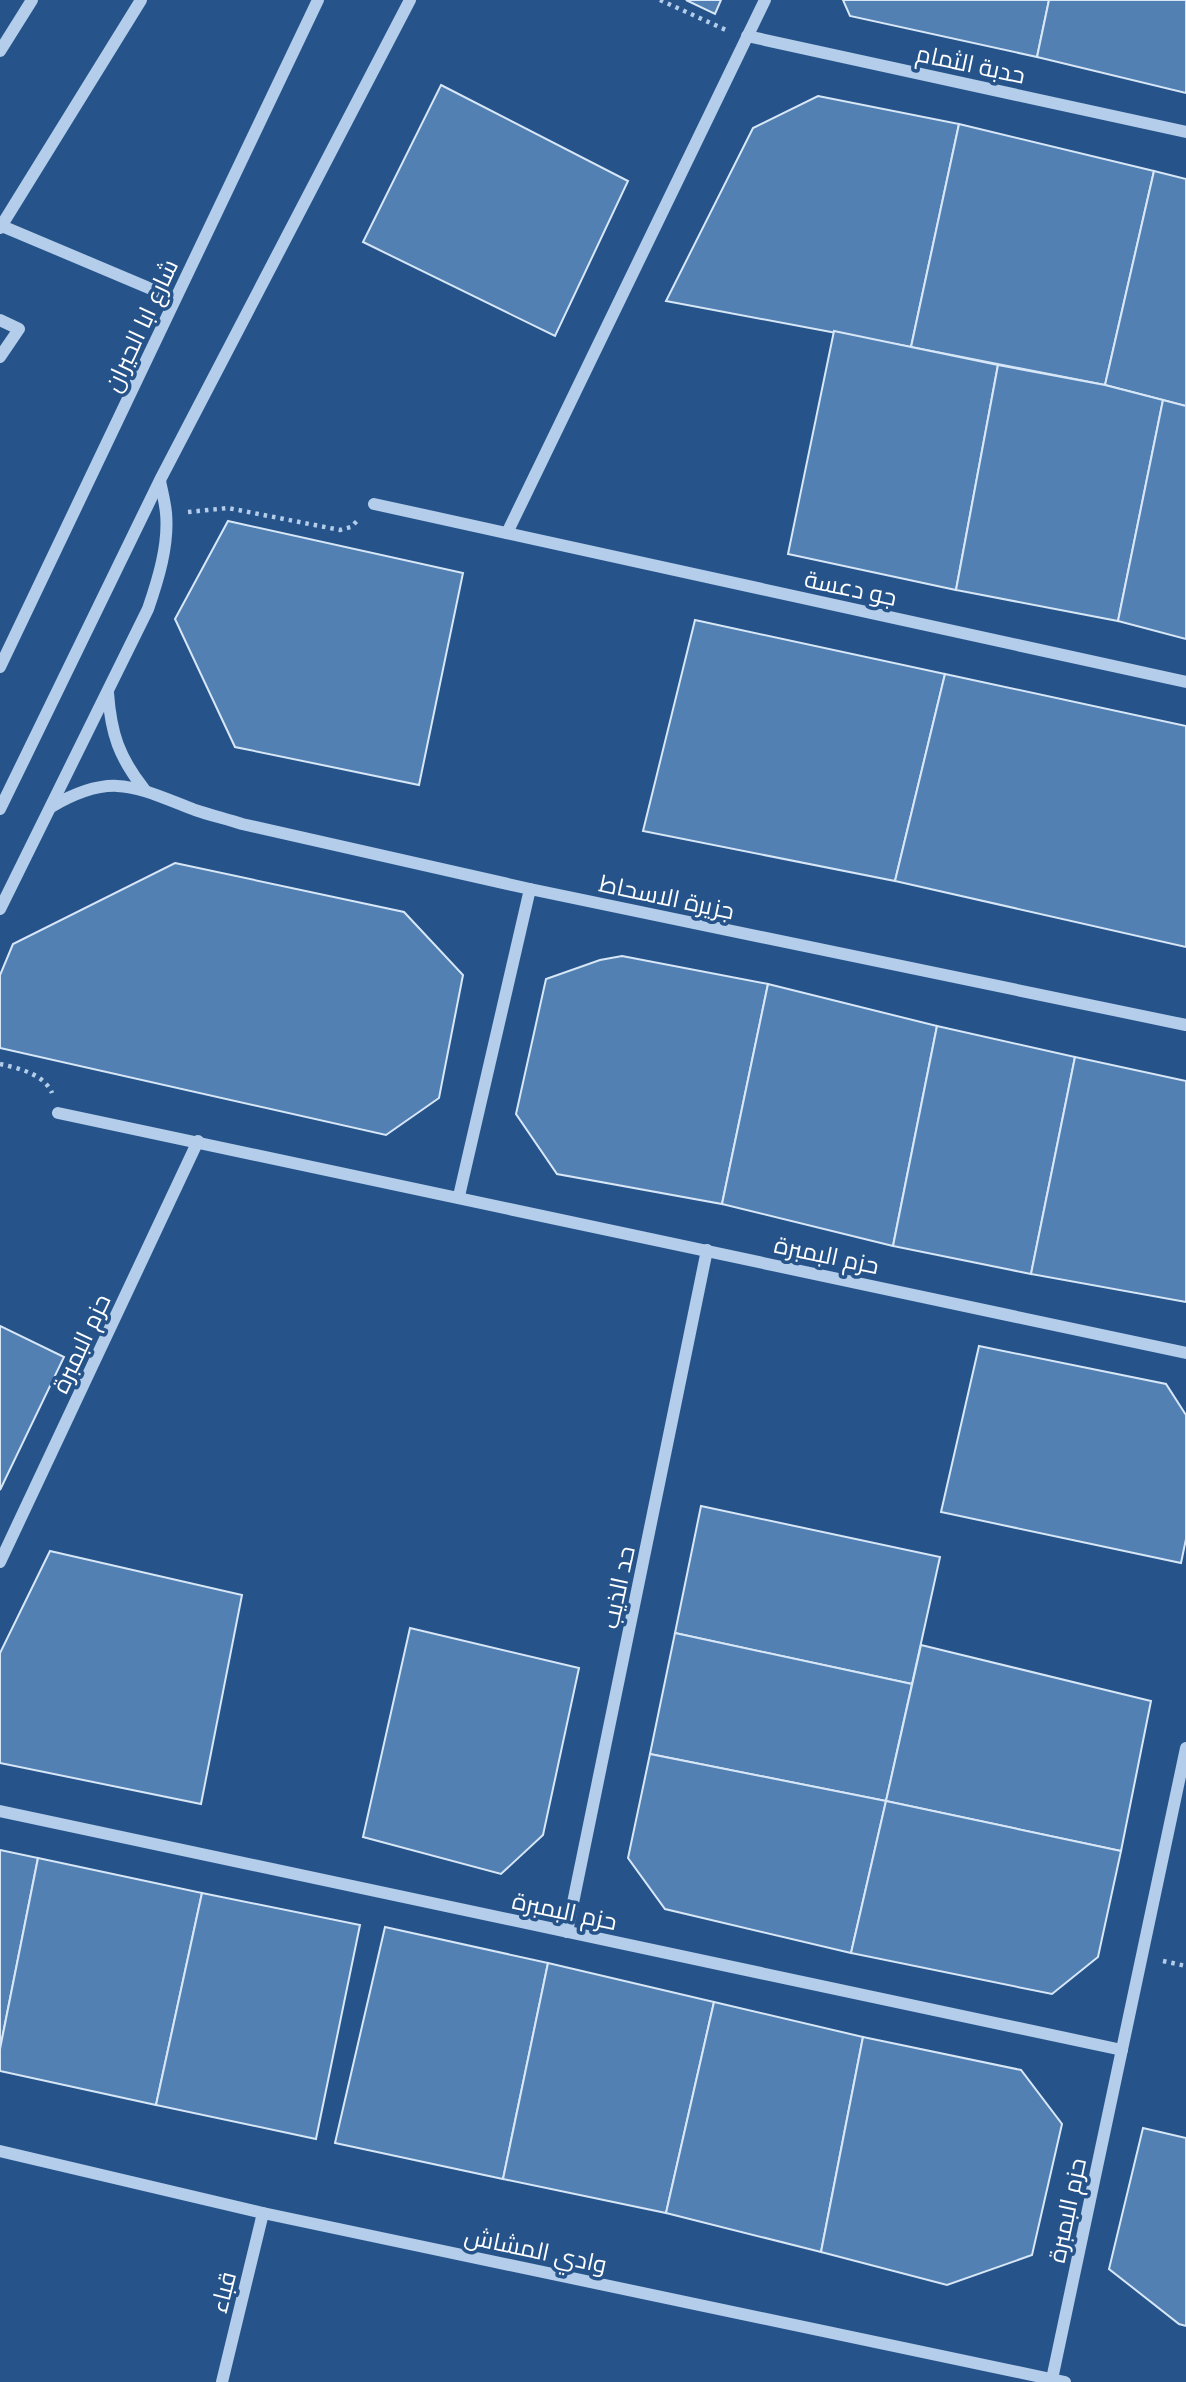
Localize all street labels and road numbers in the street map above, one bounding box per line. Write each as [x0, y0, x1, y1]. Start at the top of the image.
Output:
street label: حدبة الثمام [913, 37, 1028, 92]
street label: شارع ابا الحيران [97, 254, 186, 397]
street label: جو دعسة [802, 563, 900, 611]
street label: جزيرة الاسحاط [597, 868, 737, 924]
street label: حزم البمبرة [771, 1229, 882, 1282]
street label: حزم البمبرة [44, 1289, 118, 1398]
street label: حد الذيب [594, 1543, 640, 1631]
street label: حزم البمبرة [509, 1885, 620, 1938]
street label: حزم البمبرة [1041, 2155, 1094, 2266]
street label: وادي المشاش [461, 2220, 610, 2283]
street label: قباء [203, 2268, 241, 2316]

